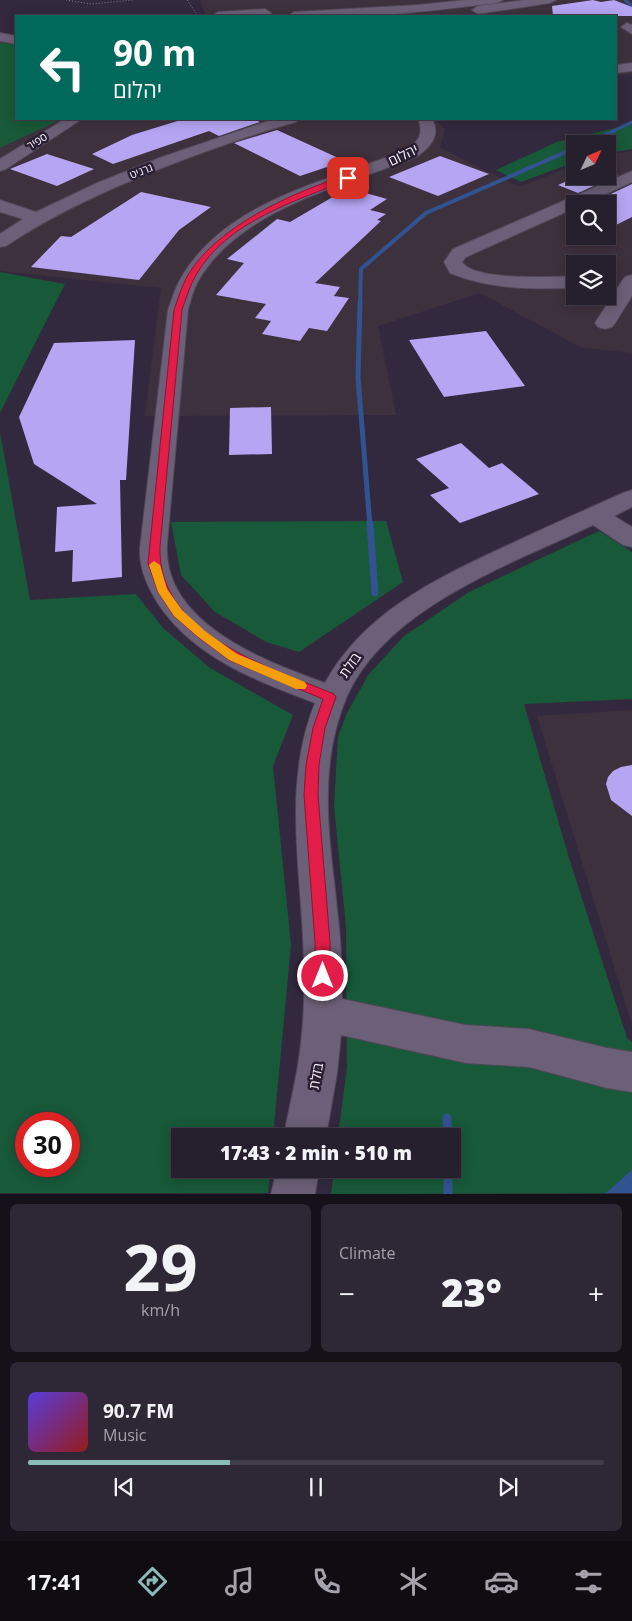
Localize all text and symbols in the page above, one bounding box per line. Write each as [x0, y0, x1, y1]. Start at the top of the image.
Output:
text: 90 m [113, 29, 196, 76]
icon: left [30, 35, 95, 100]
text: יהלום [113, 74, 162, 104]
street label: ספיר [24, 129, 50, 152]
north arrow [566, 135, 616, 185]
map controls [566, 135, 616, 305]
street label: יהלום [385, 139, 421, 170]
pin [327, 157, 369, 199]
street label: גרניט [127, 159, 155, 182]
icon: arrive [334, 164, 362, 192]
button: search [566, 195, 616, 245]
button: layers [566, 255, 616, 305]
street label: בזלת [334, 648, 365, 681]
position arrow [296, 949, 348, 1001]
street label: בזלת [304, 1060, 327, 1091]
speed limit sign: 30 [15, 1112, 80, 1177]
text: 17:43 · 2 min · 510 m [220, 1140, 412, 1166]
text: 29 [123, 1222, 198, 1310]
text: Climate [339, 1242, 396, 1264]
text: 23° [441, 1266, 502, 1318]
text: − [339, 1274, 355, 1312]
text: + [588, 1274, 604, 1312]
text: km/h [141, 1299, 180, 1321]
text: 90.7 FM [103, 1398, 174, 1424]
text: Music [103, 1424, 147, 1446]
icon: previous [110, 1473, 138, 1501]
icon: pause [302, 1473, 330, 1501]
icon: next [494, 1473, 522, 1501]
icon: directions [135, 1564, 170, 1599]
icon: music [222, 1564, 257, 1599]
icon: phone [309, 1564, 344, 1599]
icon: climate [396, 1564, 431, 1599]
icon: car [484, 1564, 519, 1599]
icon: filters [571, 1564, 606, 1599]
text: 17:41 [26, 1566, 83, 1596]

